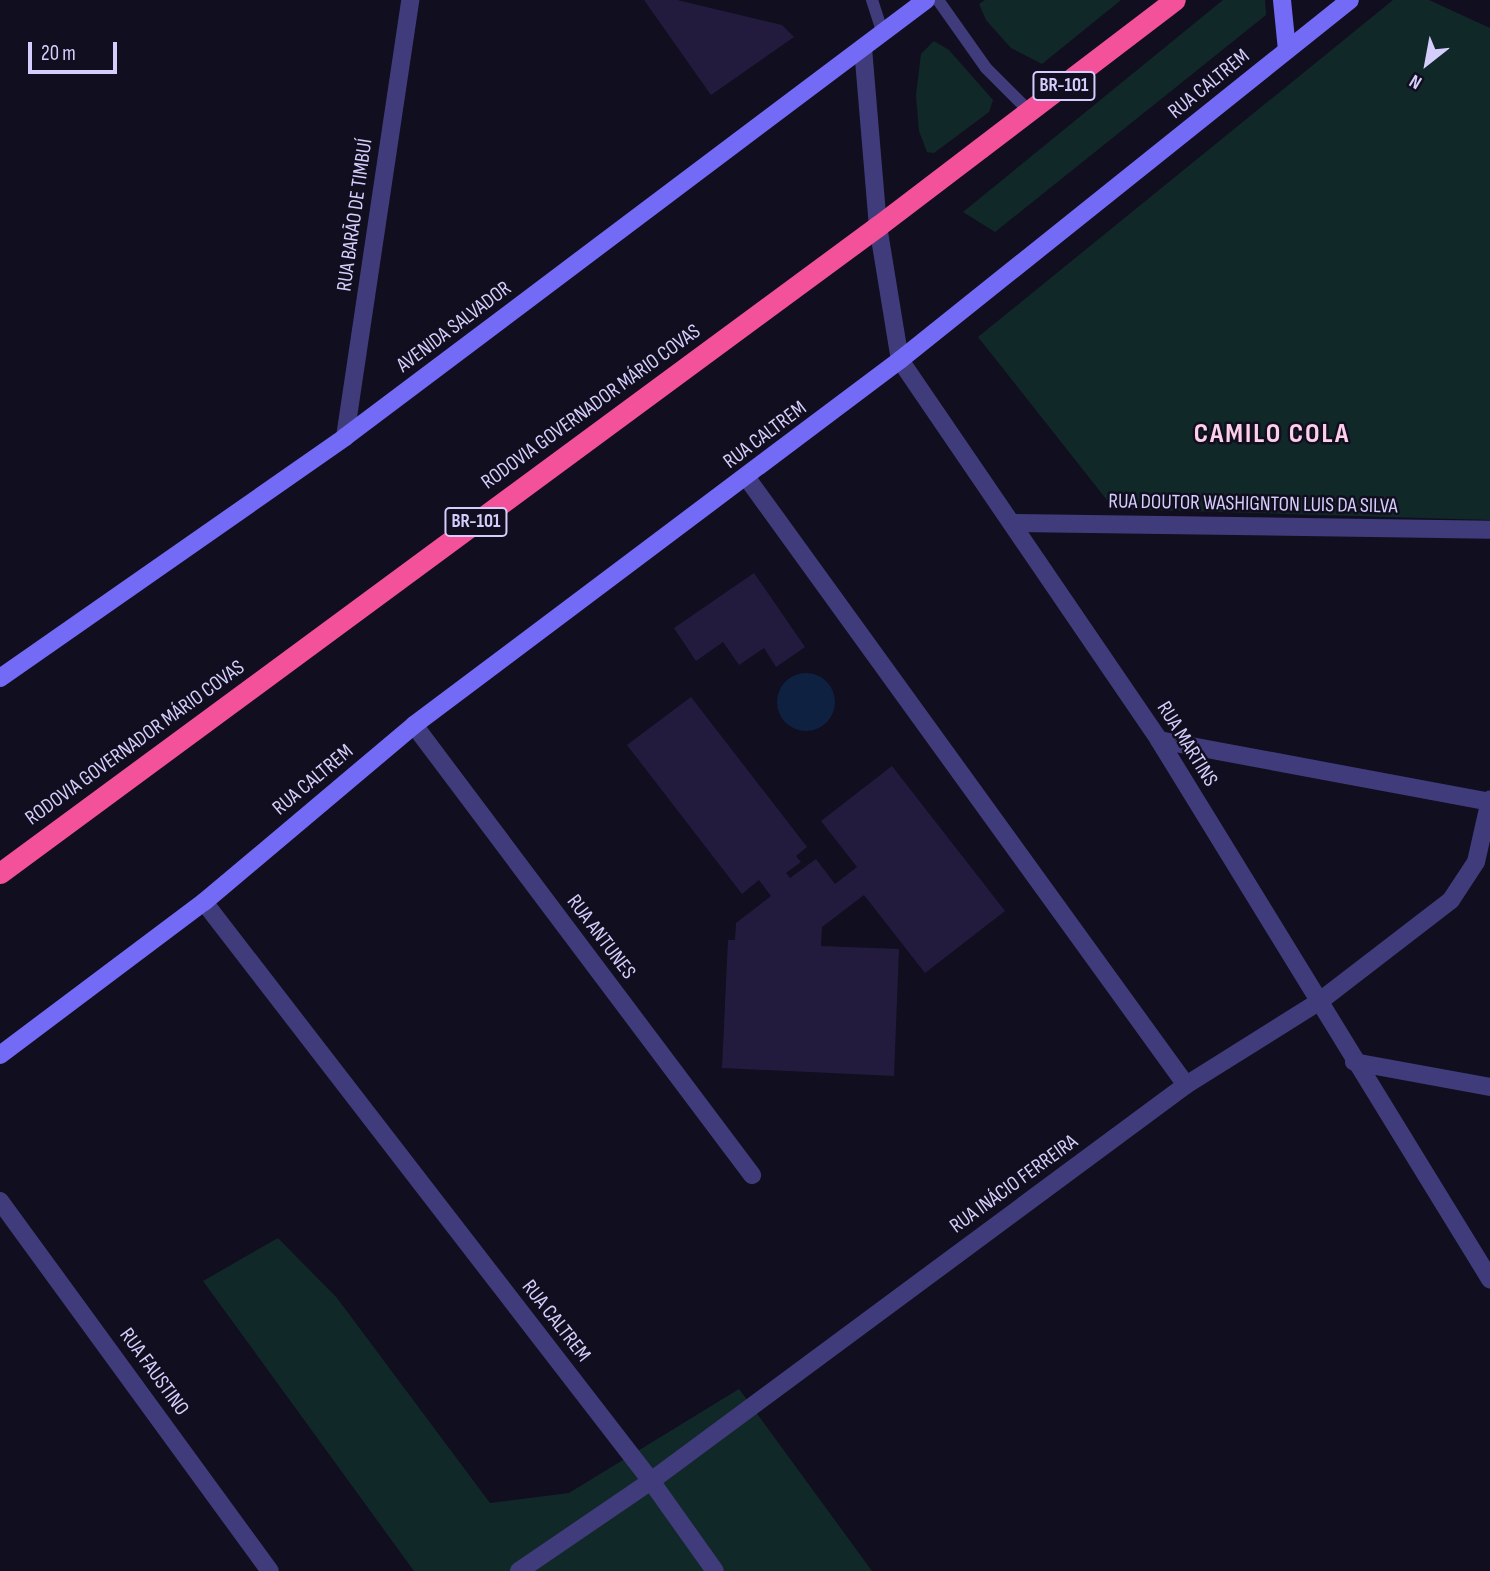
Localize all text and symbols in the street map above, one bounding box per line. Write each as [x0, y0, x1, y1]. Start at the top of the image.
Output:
scale bar [32, 28, 121, 72]
north arrow [1392, 28, 1462, 98]
text: 20 m [41, 41, 76, 66]
street label: RUA CALTREM [1163, 44, 1255, 124]
text: N [1406, 69, 1426, 94]
road number: BR-101 [1031, 71, 1097, 102]
street label: RUA BARÃO DE TIMBUÍ [332, 137, 378, 293]
street label: AVENIDA SALVADOR [392, 276, 516, 378]
street label: RODOVIA GOVERNADOR MÁRIO COVAS [477, 319, 705, 495]
street label: RUA CALTREM [719, 396, 811, 474]
district label: CAMILO COLA [1195, 417, 1349, 451]
street label: RUA DOUTOR WASHIGNTON LUIS DA SILVA [1108, 489, 1398, 519]
road number: BR-101 [443, 506, 509, 538]
street label: RODOVIA GOVERNADOR MÁRIO COVAS [21, 655, 249, 831]
street label: RUA MARTINS [1151, 697, 1223, 791]
street label: RUA CALTREM [268, 739, 358, 821]
street label: RUA ANTUNES [561, 890, 641, 984]
street label: RUA INÁCIO FERREIRA [945, 1129, 1083, 1239]
street label: RUA CALTREM [516, 1275, 596, 1367]
street label: RUA FAUSTINO [114, 1323, 194, 1421]

